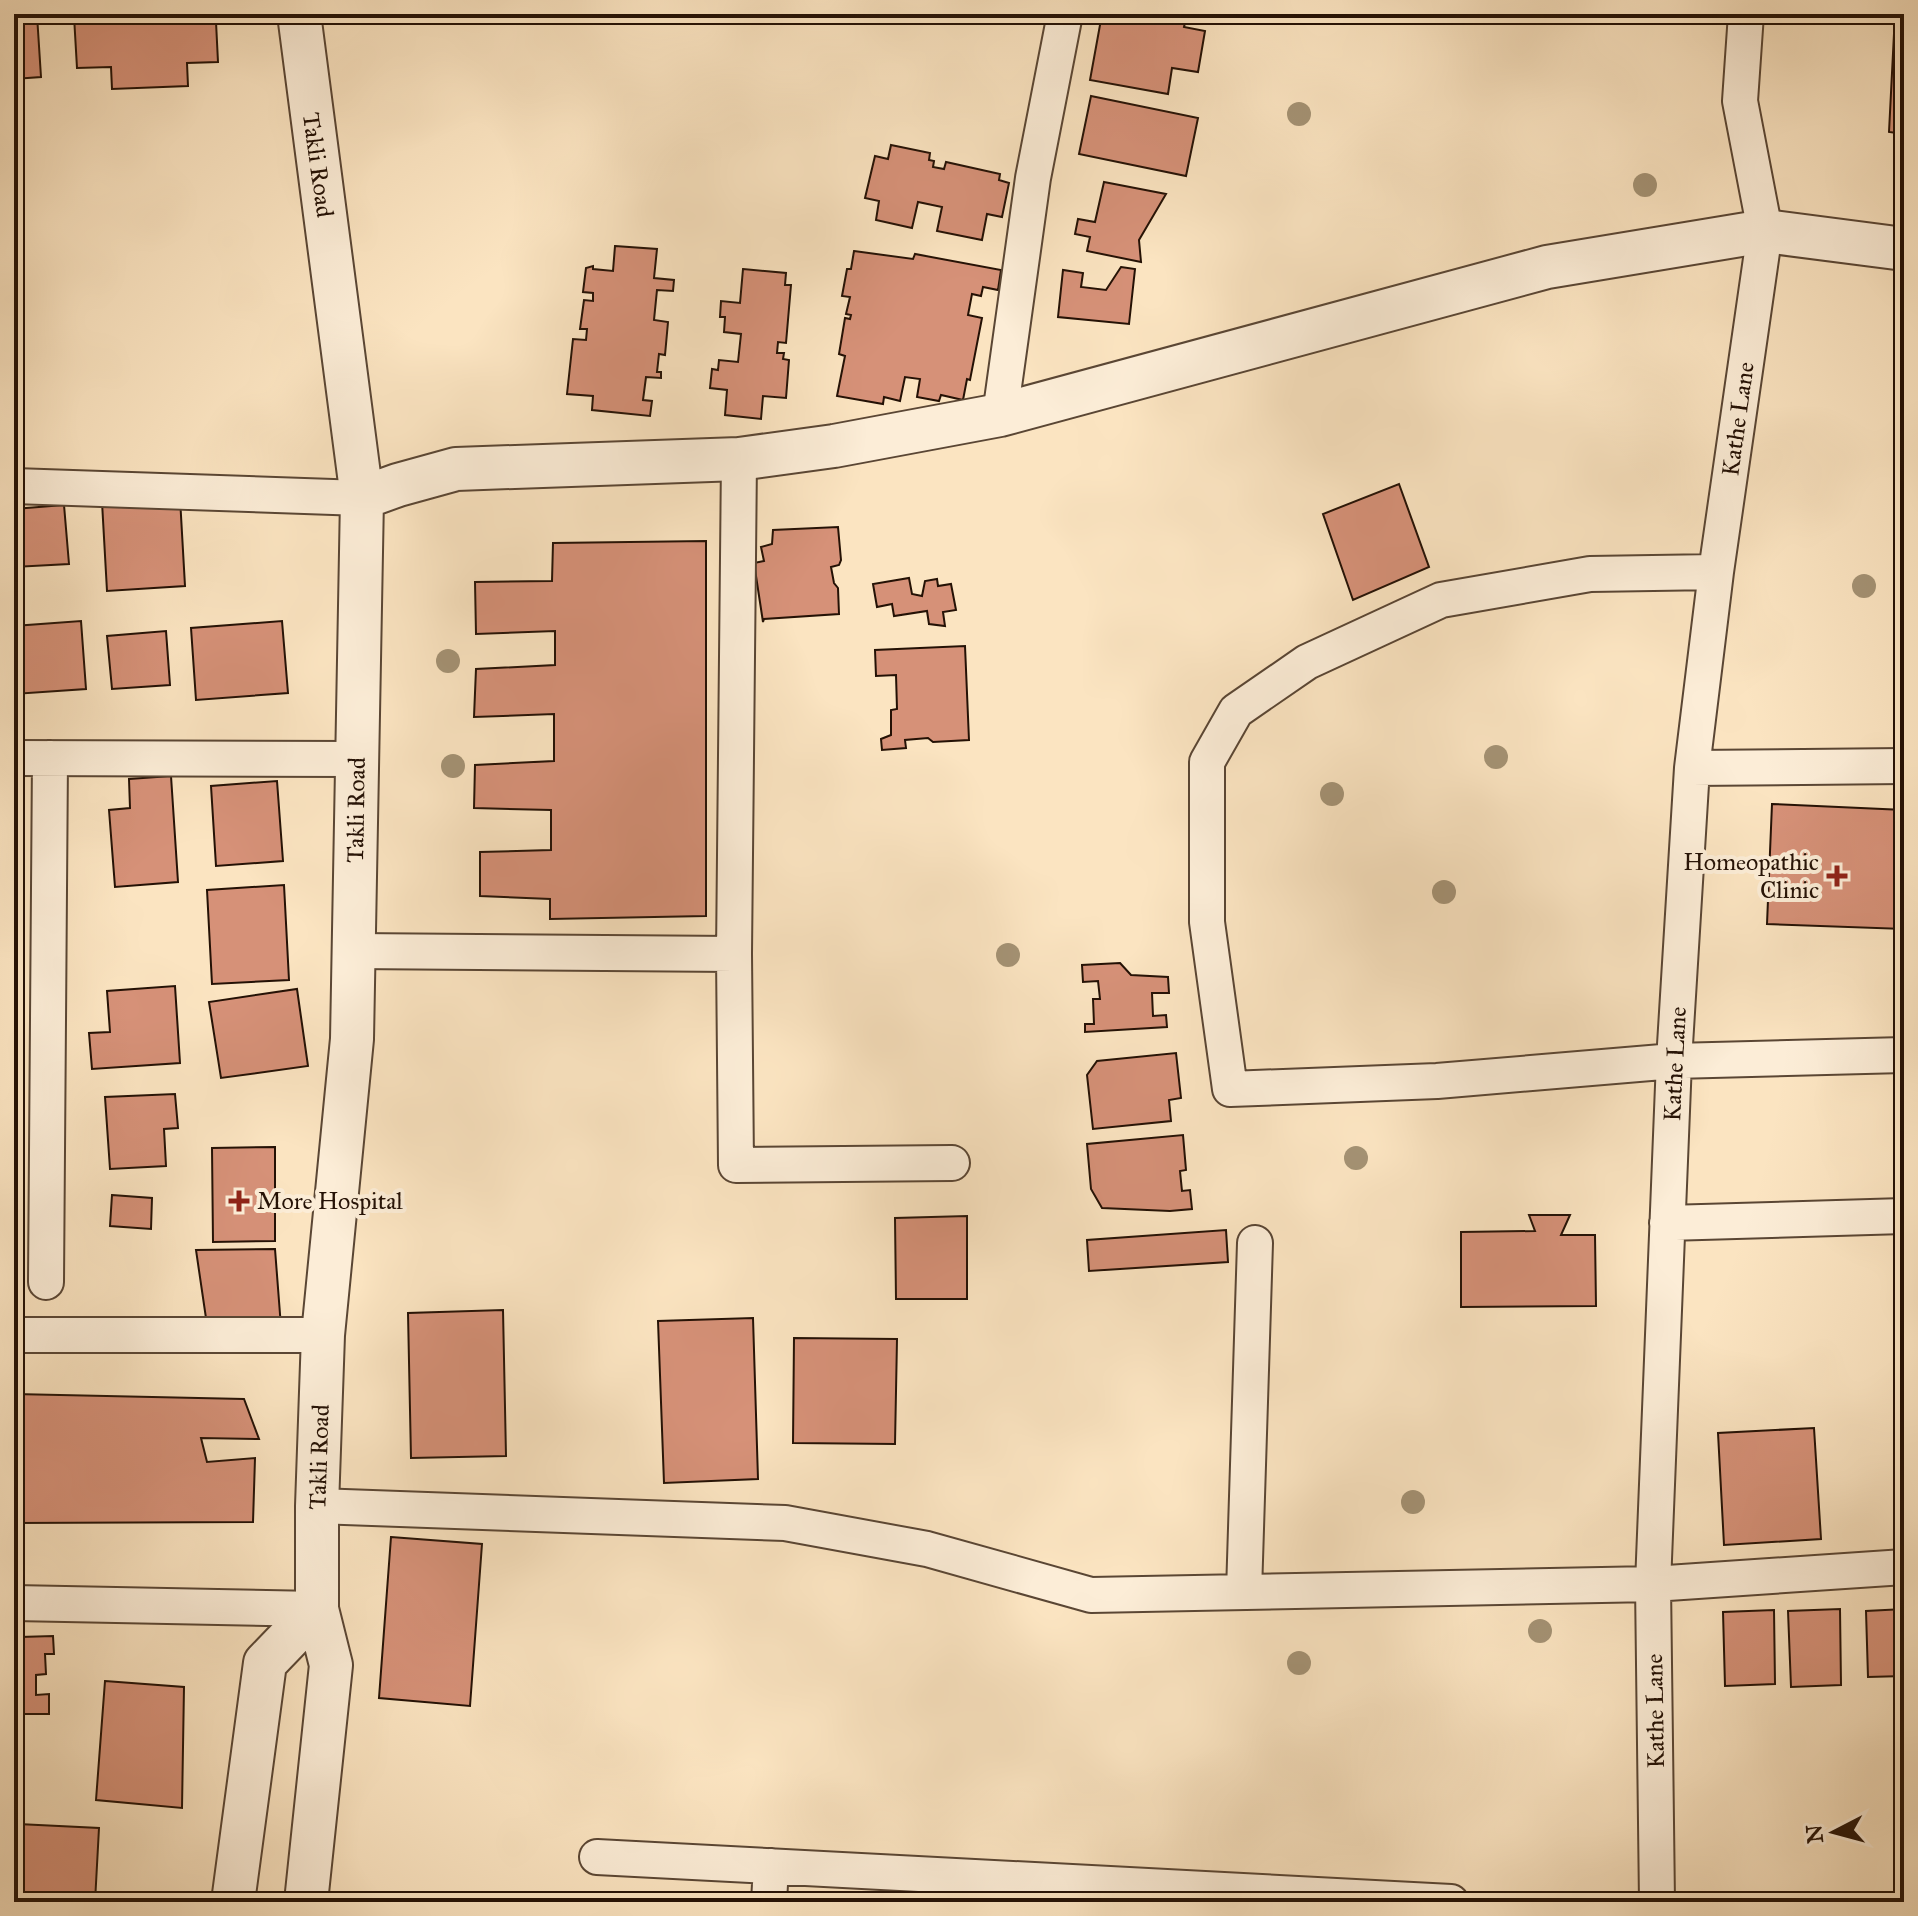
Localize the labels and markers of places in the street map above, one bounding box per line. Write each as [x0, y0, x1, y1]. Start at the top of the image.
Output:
place label: Homeopathic Clinic [1683, 847, 1819, 905]
marker: Homeopathic Clinic [1826, 865, 1848, 887]
place label: More Hospital [257, 1186, 403, 1216]
marker: More Hospital [228, 1190, 250, 1212]

